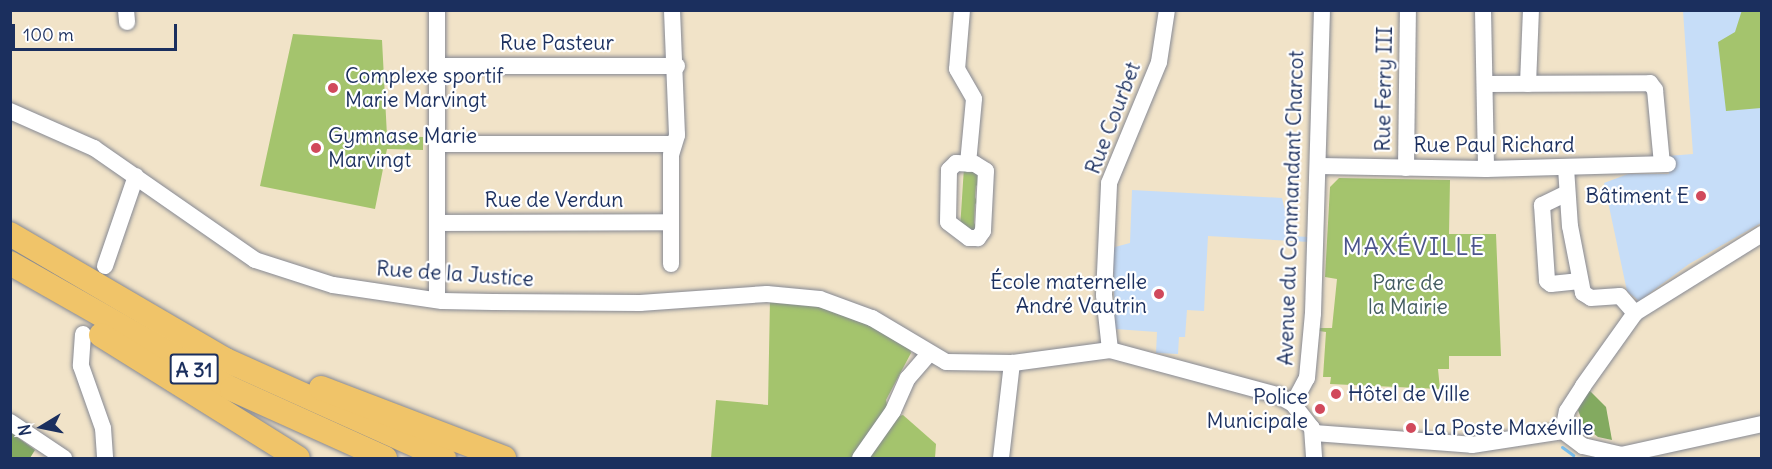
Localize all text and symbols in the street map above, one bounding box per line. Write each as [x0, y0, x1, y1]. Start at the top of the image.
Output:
scale bar [15, 12, 180, 50]
text: 100 m [23, 23, 74, 46]
street label: Rue Ferry III [1370, 26, 1398, 152]
street label: Rue Pasteur [500, 30, 614, 56]
street label: Avenue du Commandant Charcot [1273, 50, 1309, 366]
street label: Rue Courbet [1080, 58, 1146, 178]
place label: Complexe sportif Marie Marvingt [345, 63, 503, 113]
marker: Complexe sportif Marie Marvingt [326, 81, 340, 95]
place label: Gymnase Marie Marvingt [328, 123, 477, 173]
street label: Rue Paul Richard [1413, 132, 1575, 158]
marker: Gymnase Marie Marvingt [309, 141, 323, 155]
place label: Bâtiment E [1585, 183, 1689, 209]
street label: Rue de Verdun [485, 187, 623, 213]
marker: Bâtiment E [1694, 189, 1708, 203]
district label: MAXÉVILLE [1342, 233, 1486, 261]
street label: Rue de la Justice [375, 256, 535, 292]
place label: École maternelle André Vautrin [990, 269, 1147, 319]
park label: Parc de la Mairie [1368, 270, 1448, 320]
marker: École maternelle André Vautrin [1152, 287, 1166, 301]
road number: A 31 [168, 352, 220, 386]
place label: Hôtel de Ville [1348, 381, 1470, 407]
place label: Police Municipale [1207, 384, 1308, 434]
marker: Hôtel de Ville [1329, 387, 1343, 401]
north arrow [12, 397, 72, 457]
marker: Police Municipale [1313, 402, 1327, 416]
place label: La Poste Maxéville [1423, 415, 1593, 441]
marker: La Poste Maxéville [1404, 421, 1418, 435]
text: N [13, 423, 35, 437]

